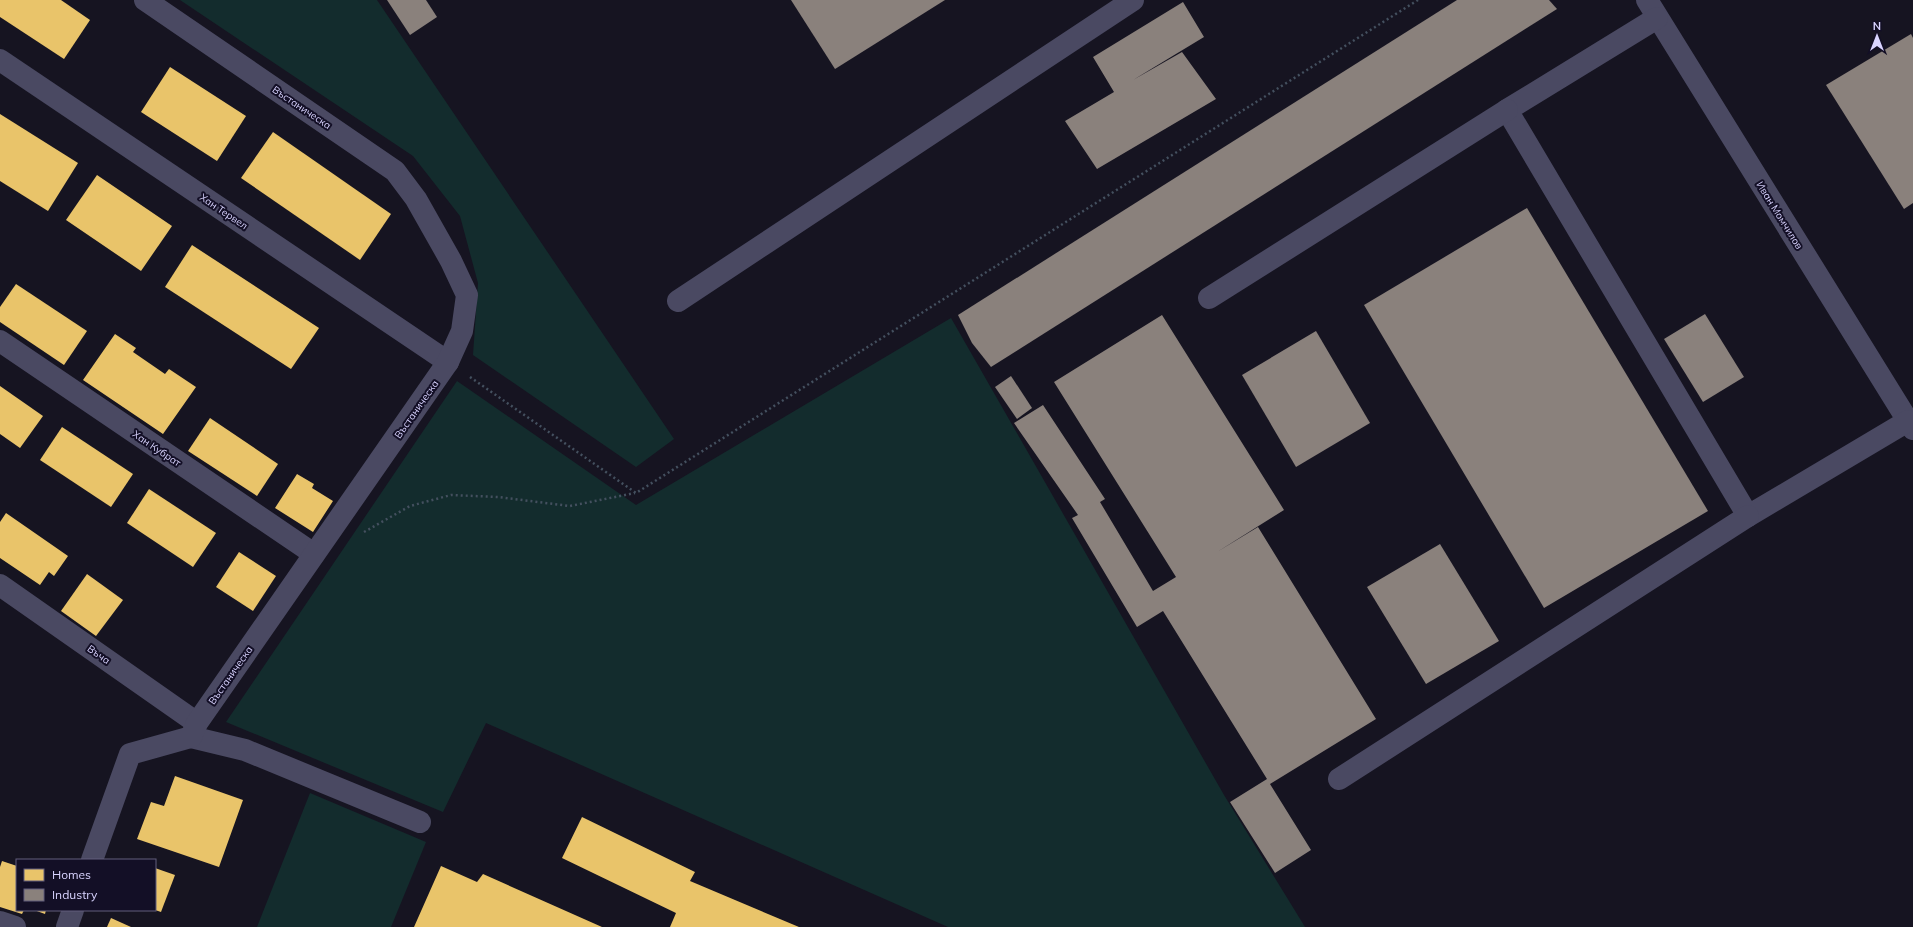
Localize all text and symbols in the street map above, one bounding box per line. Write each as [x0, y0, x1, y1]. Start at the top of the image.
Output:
north arrow [1857, 16, 1897, 56]
text: N [1873, 19, 1881, 33]
street label: Въстаническа [270, 83, 334, 132]
street label: Иван Момчилов [1753, 179, 1806, 252]
street label: Хан Тервел [197, 191, 250, 232]
street label: Въстаническа [391, 378, 441, 441]
street label: Хан Кубрат [130, 427, 184, 470]
street label: Въча [85, 642, 113, 667]
street label: Въстаническа [205, 644, 255, 707]
legend [16, 859, 156, 911]
text: Homes [52, 867, 91, 882]
text: Industry [52, 887, 98, 902]

